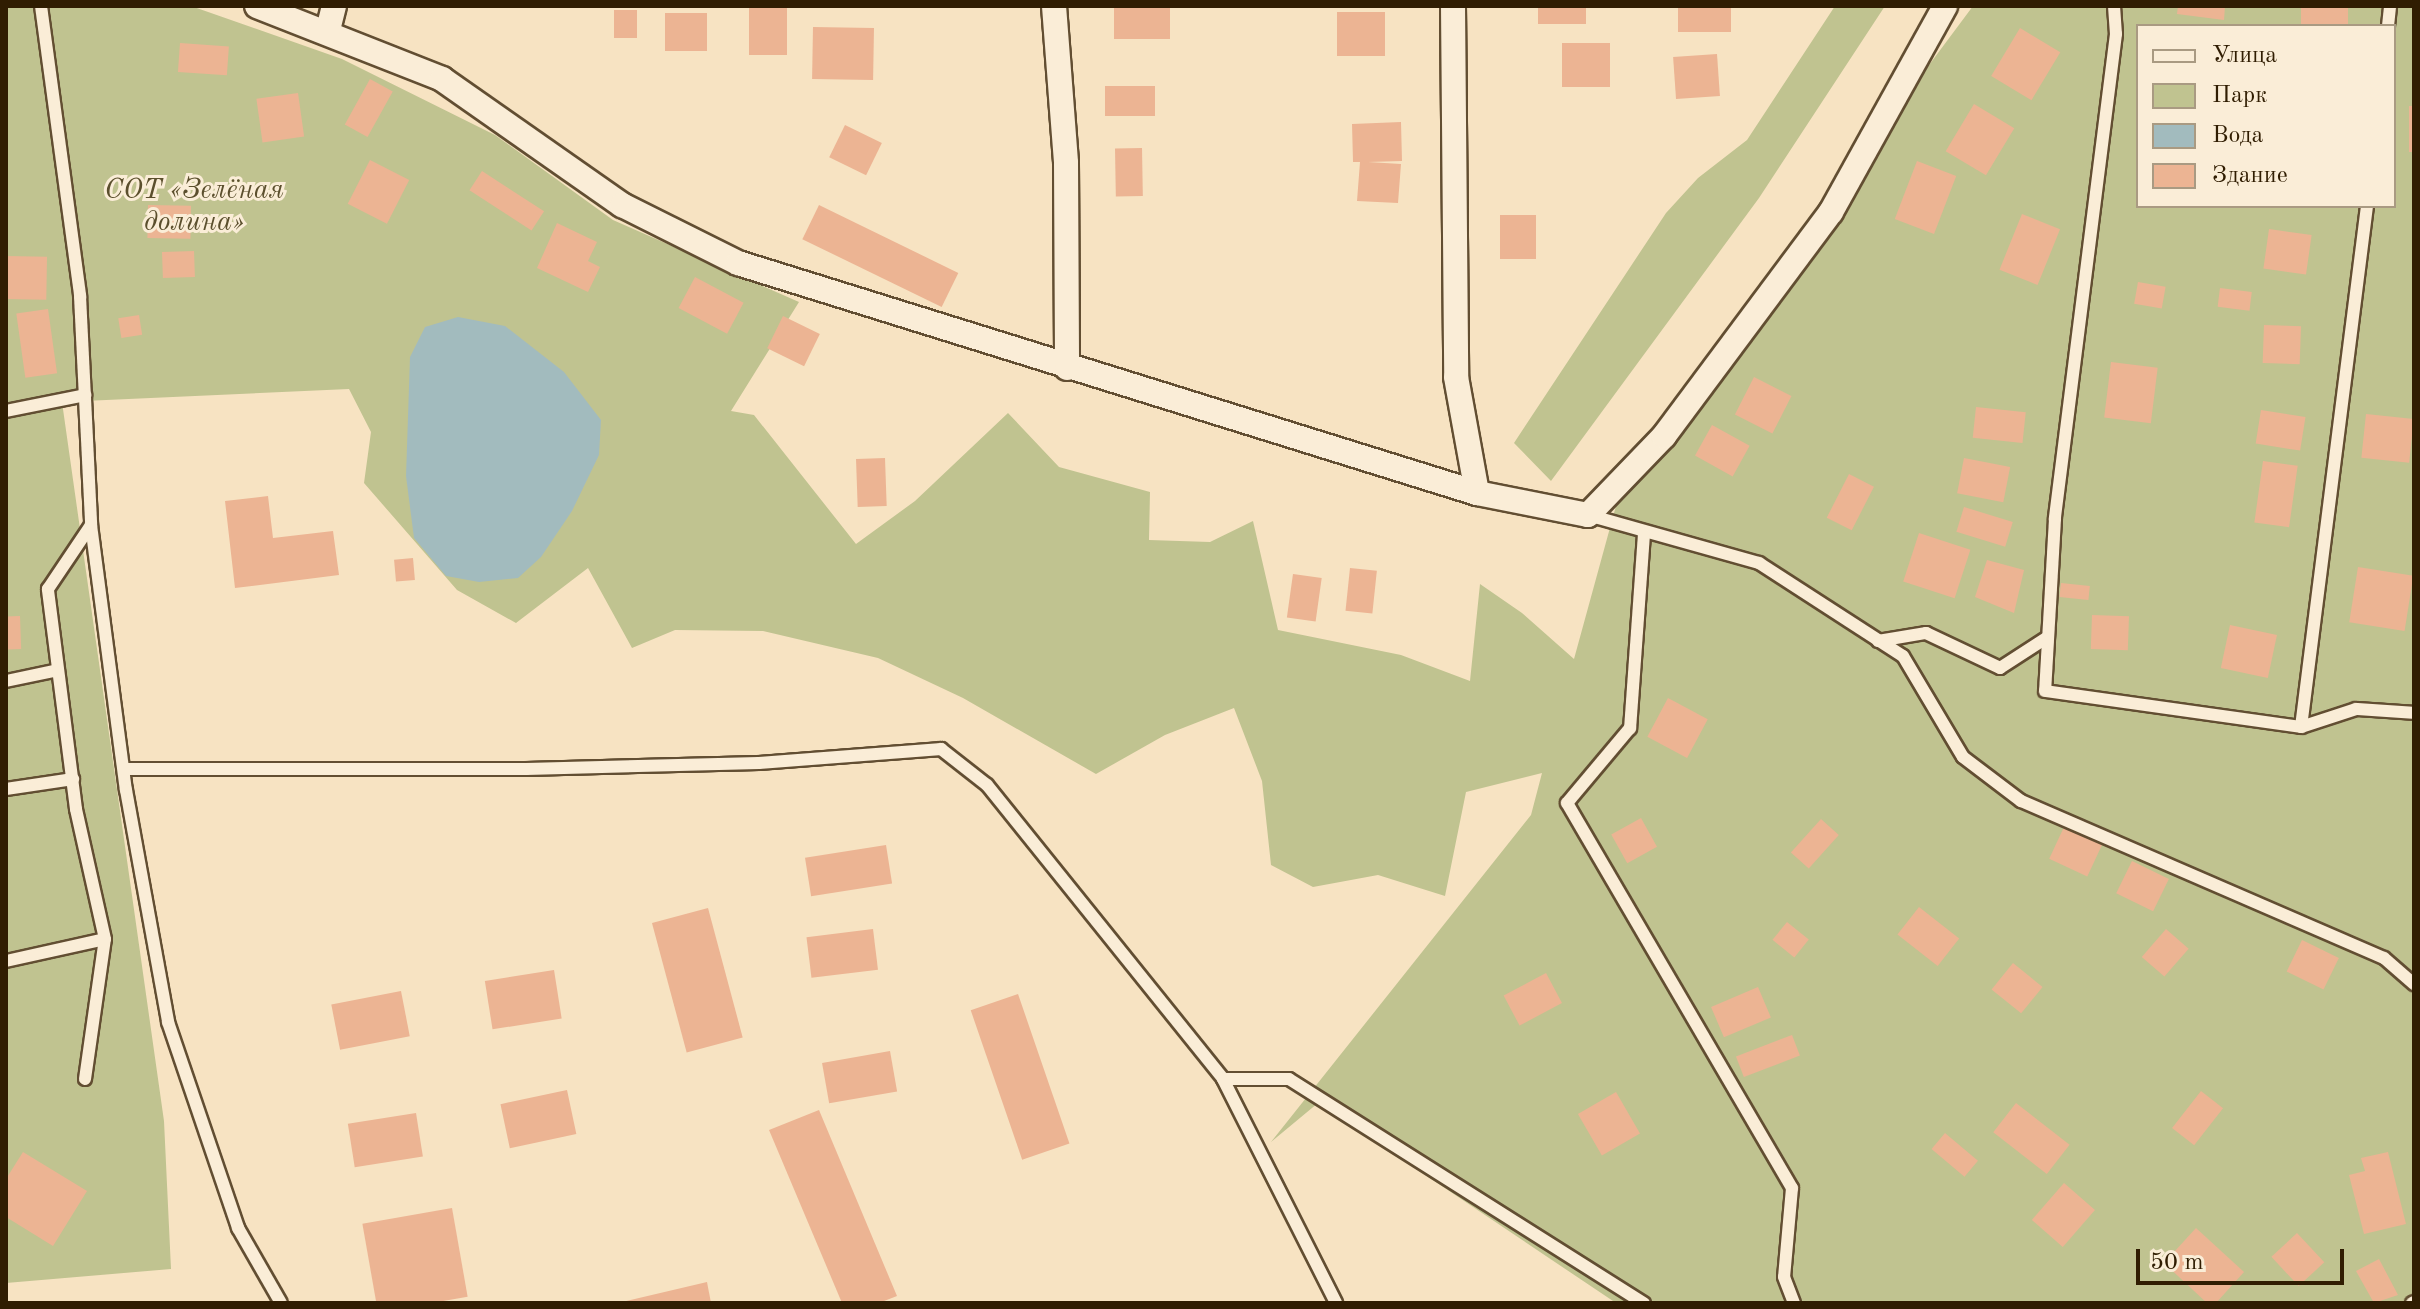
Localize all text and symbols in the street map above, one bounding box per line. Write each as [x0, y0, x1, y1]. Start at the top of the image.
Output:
legend [2136, 24, 2396, 208]
text: Улица [2212, 44, 2277, 68]
text: Парк [2212, 84, 2267, 108]
text: Вода [2212, 124, 2263, 148]
text: Здание [2212, 164, 2288, 188]
park label: СОТ «Зелёная долина» [104, 174, 284, 240]
scale bar [2140, 1233, 2348, 1283]
text: 50 m [2150, 1251, 2204, 1275]

